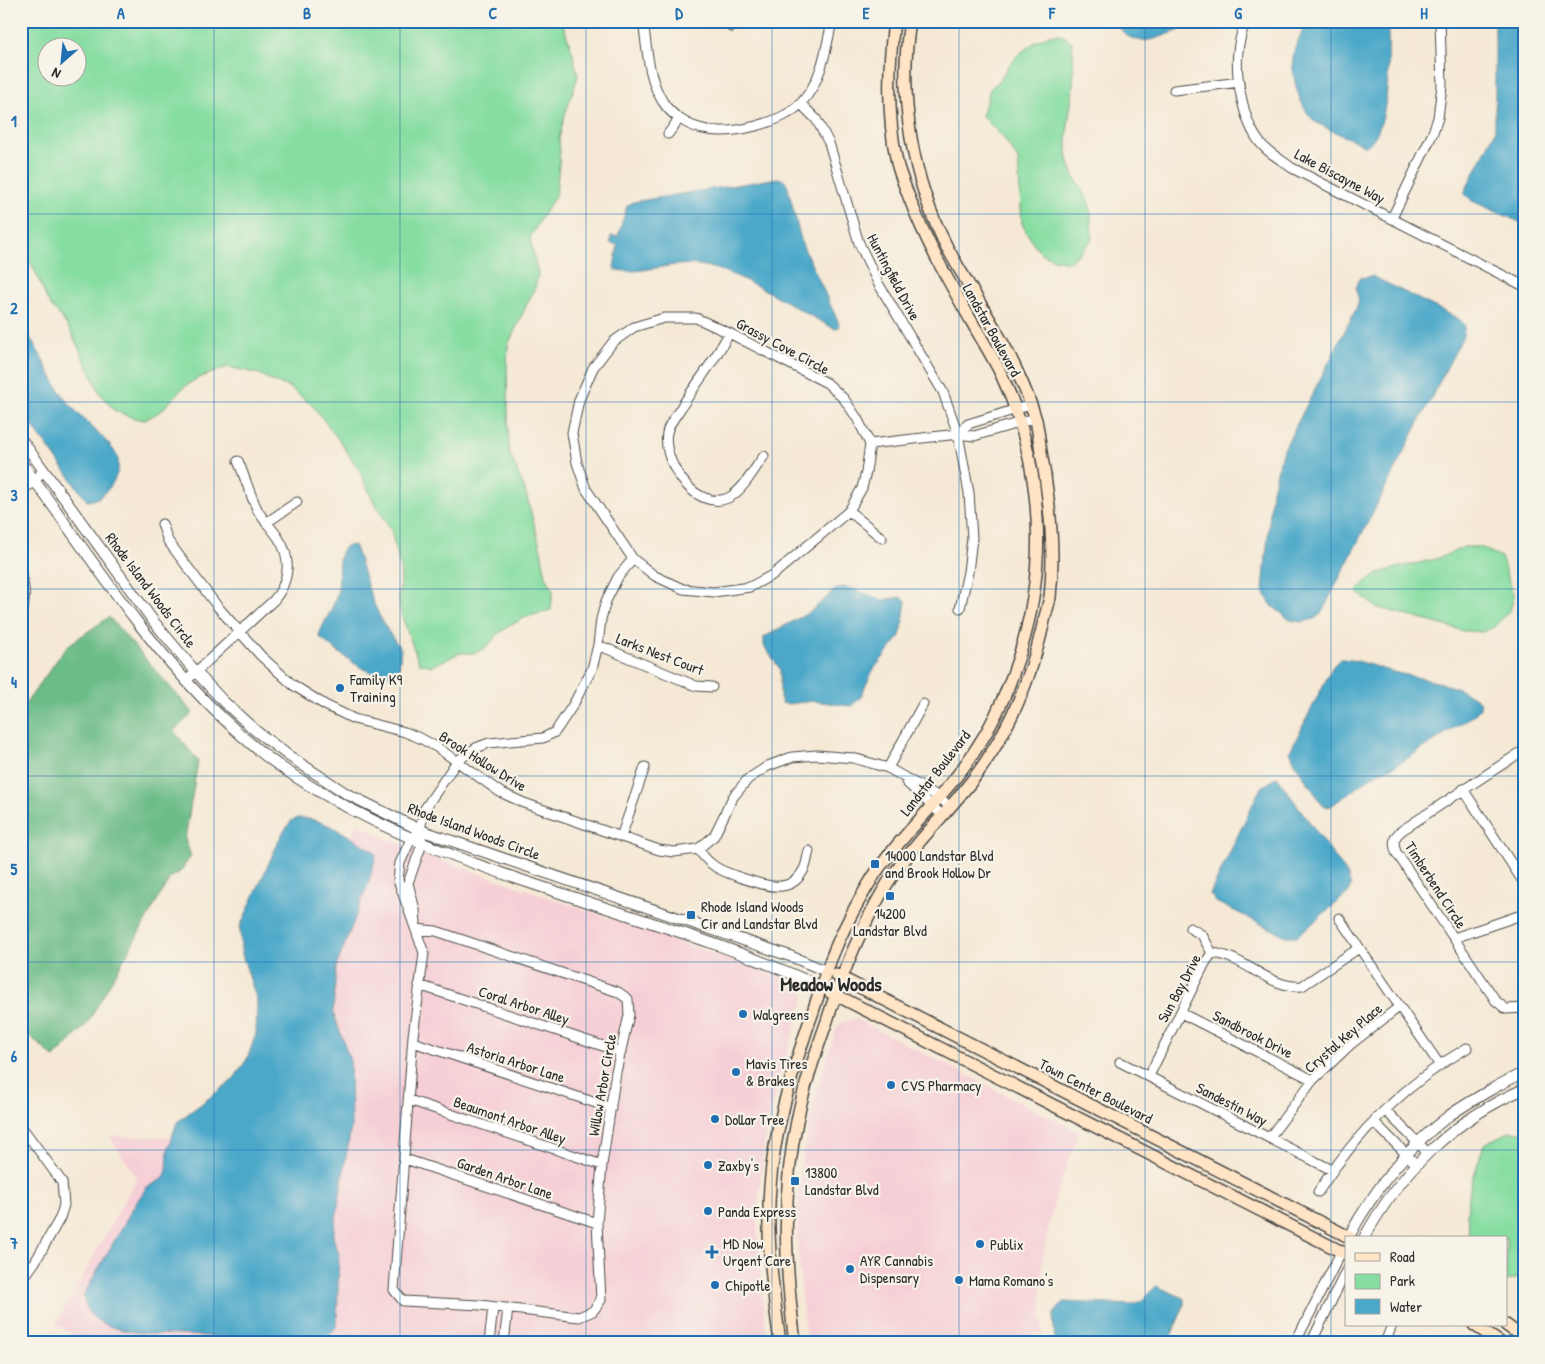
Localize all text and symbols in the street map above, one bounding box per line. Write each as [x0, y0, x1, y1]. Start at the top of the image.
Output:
text: A [117, 2, 125, 24]
text: B [303, 2, 311, 24]
text: C [489, 2, 498, 24]
text: D [675, 2, 683, 24]
text: E [862, 2, 870, 24]
text: F [1048, 2, 1056, 24]
text: G [1234, 2, 1242, 24]
text: H [1420, 2, 1428, 24]
north arrow [38, 38, 88, 88]
text: N [48, 64, 64, 84]
text: 1 [11, 110, 17, 132]
street label: Lake Biscayne Way [1291, 143, 1389, 209]
street label: Huntingfield Drive [862, 230, 926, 324]
street label: Landstar Boulevard [958, 280, 1026, 380]
text: 2 [10, 297, 18, 319]
street label: Grassy Cove Circle [733, 313, 833, 379]
text: 3 [10, 484, 18, 506]
street label: Rhode Island Woods Circle [101, 528, 201, 652]
street label: Larks Nest Court [613, 628, 708, 681]
place label: Family K9 Training [349, 669, 403, 707]
text: 4 [11, 671, 17, 693]
marker: Family K9 Training [334, 682, 346, 694]
street label: Brook Hollow Drive [435, 726, 531, 796]
street label: Landstar Boulevard [895, 726, 975, 820]
street label: Rhode Island Woods Circle [405, 797, 543, 865]
street label: Timberbend Circle [1400, 837, 1472, 933]
place label: 14000 Landstar Blvd and Brook Hollow Dr [885, 845, 993, 883]
text: 5 [11, 858, 18, 880]
marker: 14000 Landstar Blvd and Brook Hollow Dr [869, 858, 881, 870]
marker: 14200 Landstar Blvd [884, 890, 896, 902]
place label: Rhode Island Woods Cir and Landstar Blvd [701, 896, 817, 934]
place label: 14200 Landstar Blvd [853, 903, 927, 941]
marker: Rhode Island Woods Cir and Landstar Blvd [685, 909, 697, 921]
street label: Sun Bay Drive [1152, 950, 1206, 1026]
district label: Meadow Woods [780, 970, 882, 997]
street label: Coral Arbor Alley [476, 980, 572, 1030]
street label: Crystal Key Place [1299, 998, 1387, 1078]
place label: Walgreens [753, 1004, 809, 1025]
street label: Sandbrook Drive [1209, 1005, 1297, 1063]
marker: Walgreens [737, 1008, 749, 1020]
street label: Willow Arbor Circle [583, 1032, 621, 1138]
street label: Astoria Arbor Lane [464, 1036, 568, 1088]
text: 6 [11, 1045, 18, 1067]
place label: Mavis Tires & Brakes [746, 1053, 808, 1091]
street label: Town Center Boulevard [1036, 1053, 1156, 1129]
marker: Mavis Tires & Brakes [730, 1066, 742, 1078]
place label: CVS Pharmacy [901, 1075, 981, 1096]
street label: Sandestin Way [1193, 1077, 1271, 1131]
marker: CVS Pharmacy [885, 1079, 897, 1091]
street label: Beaumont Arbor Alley [451, 1091, 569, 1149]
place label: Dollar Tree [725, 1109, 785, 1130]
marker: Dollar Tree [709, 1113, 721, 1125]
street label: Garden Arbor Lane [454, 1152, 556, 1204]
place label: Zaxby's [718, 1155, 759, 1176]
marker: Zaxby's [702, 1159, 714, 1171]
place label: 13800 Landstar Blvd [805, 1162, 879, 1200]
marker: 13800 Landstar Blvd [789, 1175, 801, 1187]
place label: Panda Express [718, 1201, 796, 1222]
marker: Panda Express [702, 1205, 714, 1217]
text: 7 [9, 1232, 18, 1254]
place label: MD Now Urgent Care [723, 1233, 791, 1271]
place label: Publix [990, 1234, 1024, 1255]
legend [1345, 1236, 1508, 1326]
marker: Publix [974, 1238, 986, 1250]
marker: MD Now Urgent Care [705, 1245, 719, 1259]
text: Road [1390, 1246, 1415, 1267]
place label: AYR Cannabis Dispensary [860, 1250, 933, 1288]
marker: AYR Cannabis Dispensary [844, 1263, 856, 1275]
place label: Mama Romano's [969, 1270, 1054, 1291]
text: Park [1390, 1270, 1415, 1291]
marker: Mama Romano's [953, 1274, 965, 1286]
place label: Chipotle [725, 1275, 770, 1296]
marker: Chipotle [709, 1279, 721, 1291]
text: Water [1390, 1296, 1422, 1317]

